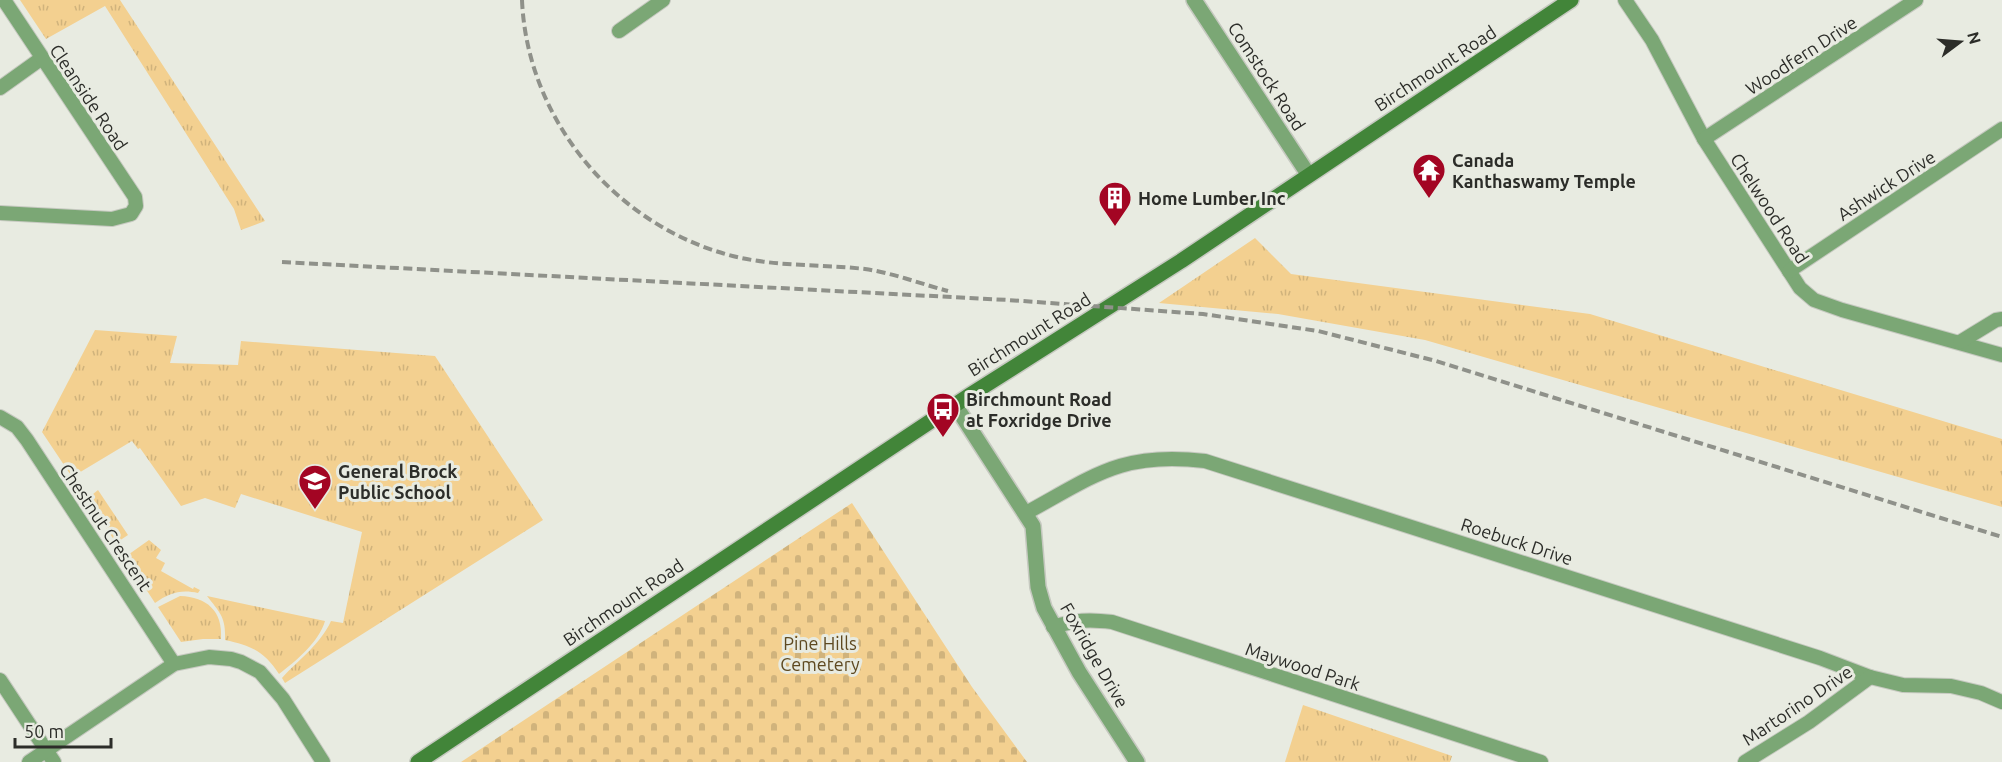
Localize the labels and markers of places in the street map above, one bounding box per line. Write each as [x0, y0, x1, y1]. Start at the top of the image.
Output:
place label: Canada Kanthaswamy Temple [1452, 150, 1636, 191]
temple icon: Canada Kanthaswamy Temple [1411, 152, 1447, 199]
building icon: Home Lumber Inc [1097, 180, 1133, 227]
place label: Home Lumber Inc [1138, 188, 1286, 208]
place label: Birchmount Road at Foxridge Drive [966, 389, 1112, 430]
bus stop icon: Birchmount Road at Foxridge Drive [925, 391, 961, 438]
place label: General Brock Public School [338, 461, 457, 502]
school or university icon: General Brock Public School [297, 463, 333, 510]

